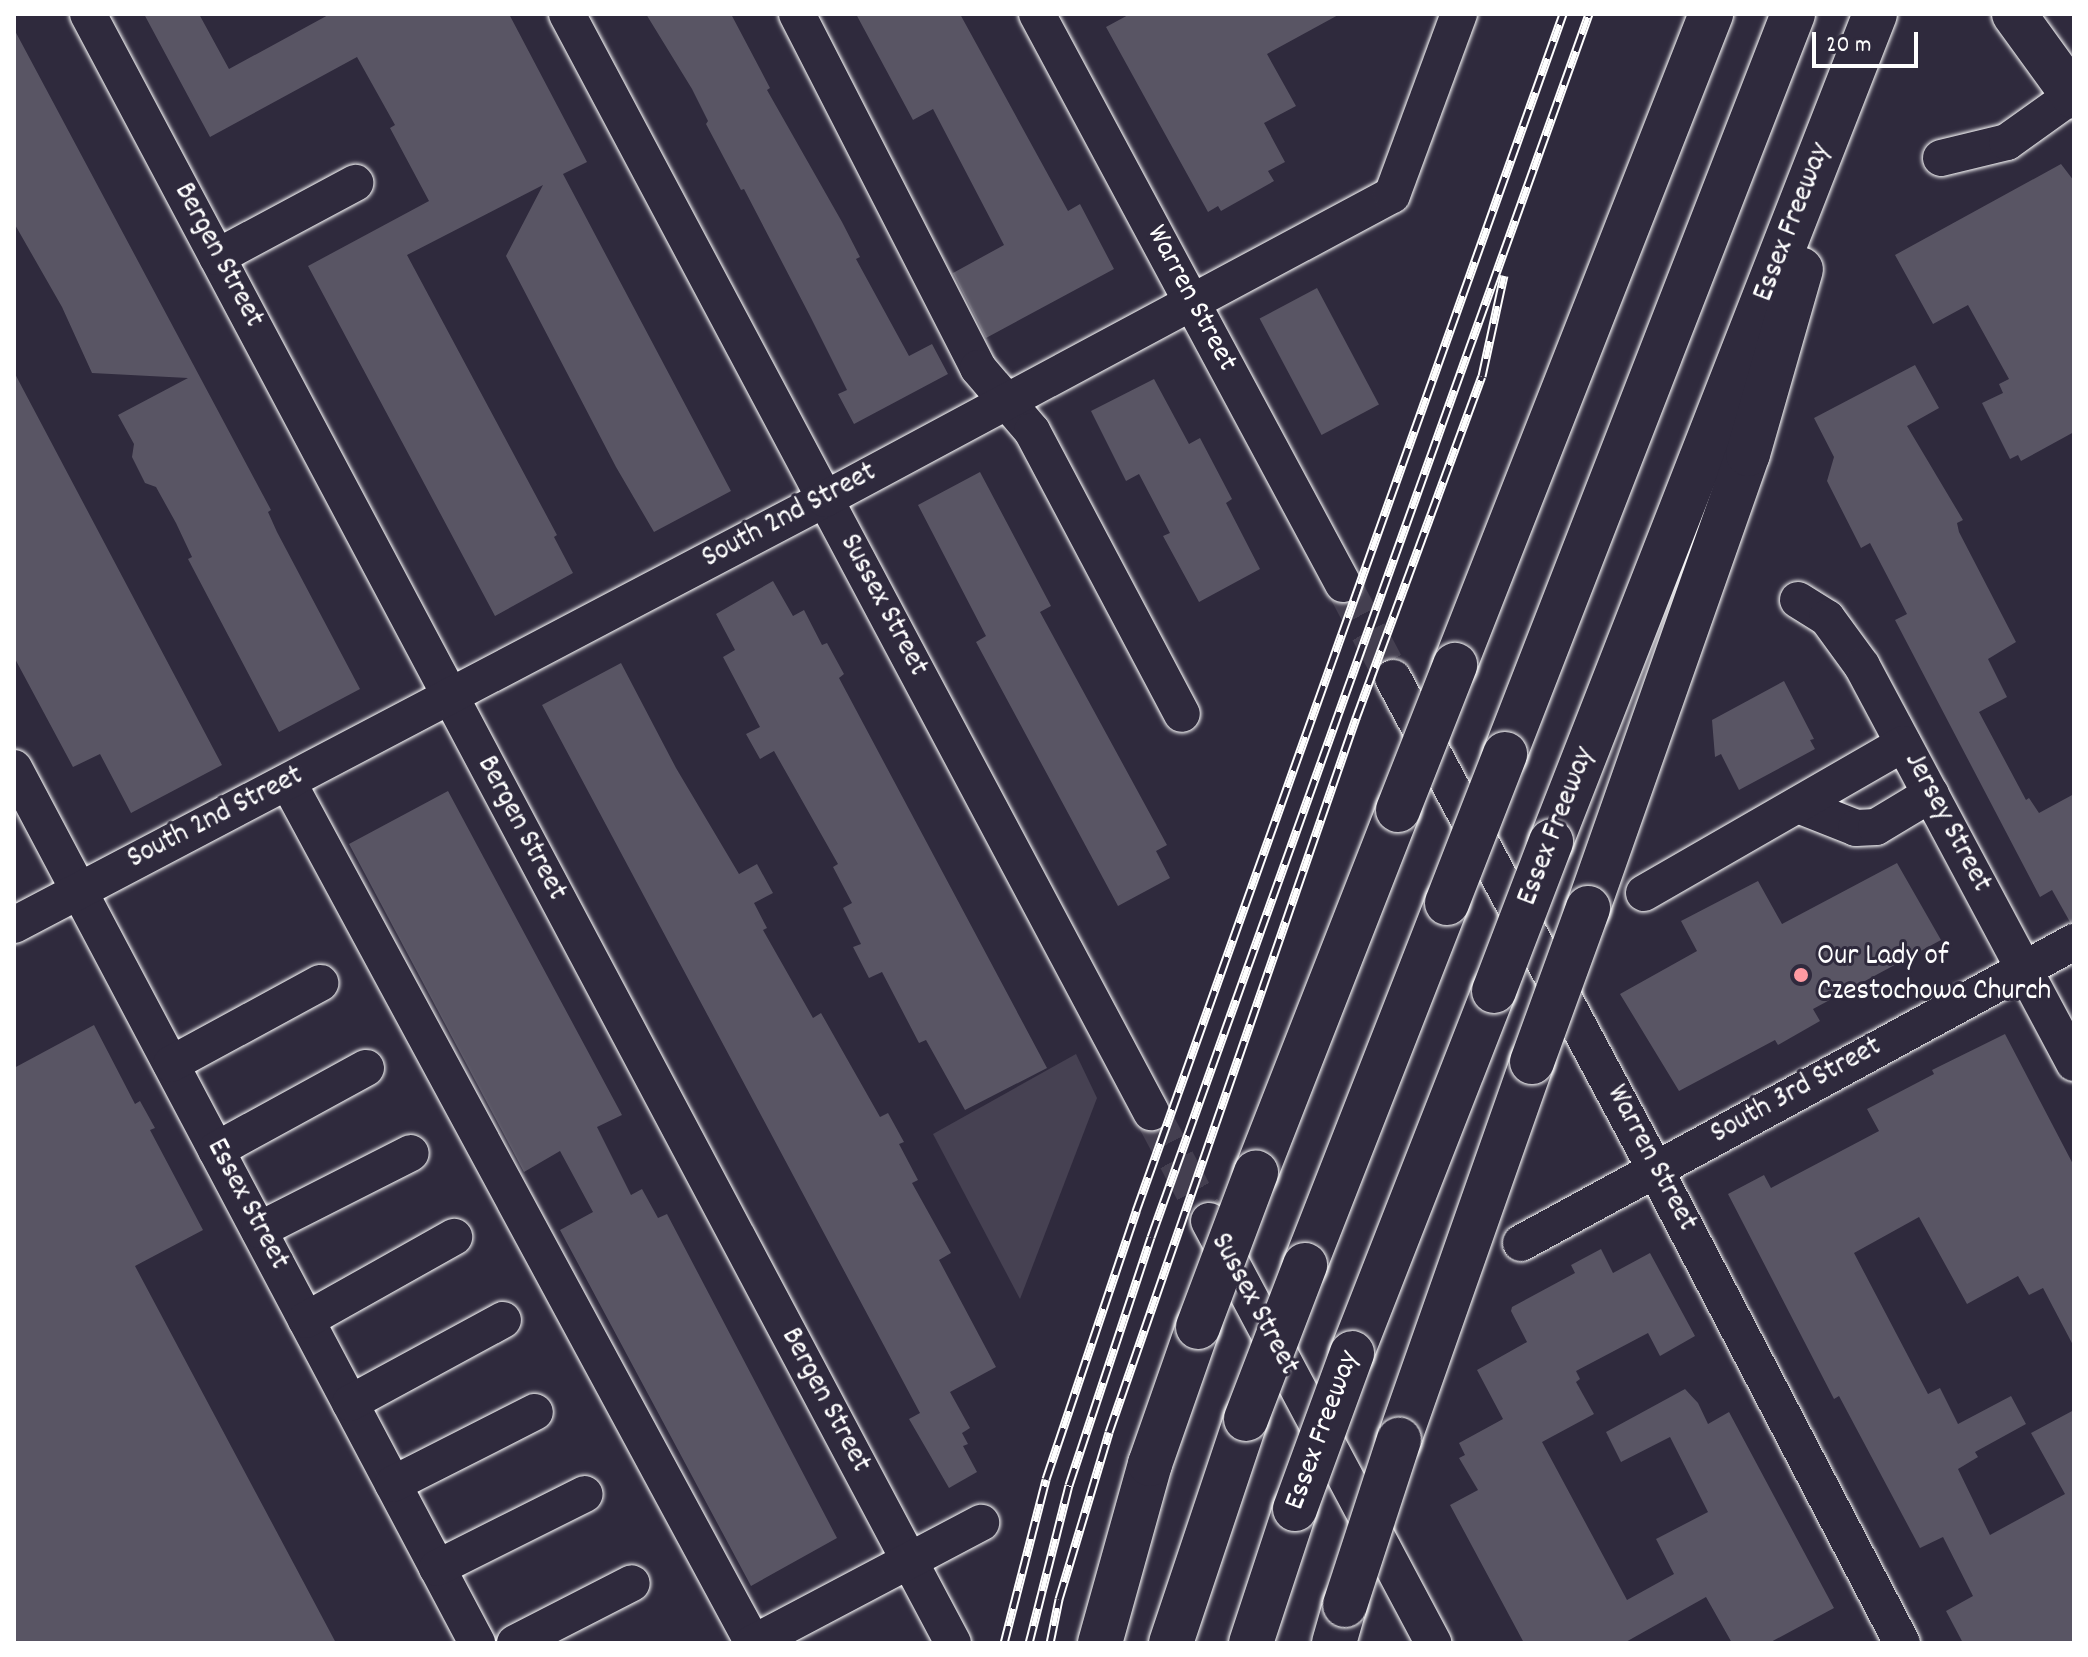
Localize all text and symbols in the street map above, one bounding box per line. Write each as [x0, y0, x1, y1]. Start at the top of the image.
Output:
scale bar [1816, 16, 1922, 66]
text: 20 m [1826, 29, 1872, 63]
street label: Essex Freeway [1747, 139, 1841, 307]
street label: Bergen Street [164, 178, 270, 334]
street label: Warren Street [1136, 220, 1244, 378]
street label: South 2nd Street [697, 456, 883, 578]
street label: Sussex Street [830, 529, 934, 683]
street label: Essex Freeway [1511, 743, 1605, 911]
street label: Jersey Street [1894, 747, 1998, 899]
street label: Bergen Street [467, 751, 573, 907]
street label: South 2nd Street [122, 759, 310, 879]
place label: Our Lady of Czestochowa Church [1817, 940, 2051, 1010]
marker: Our Lady of Czestochowa Church [1792, 966, 1810, 984]
street label: South 3rd Street [1705, 1030, 1889, 1154]
street label: Warren Street [1596, 1080, 1704, 1238]
street label: Essex Street [197, 1133, 295, 1277]
street label: Sussex Street [1201, 1228, 1305, 1382]
street label: Bergen Street [771, 1323, 877, 1479]
street label: Essex Freeway [1279, 1347, 1369, 1515]

